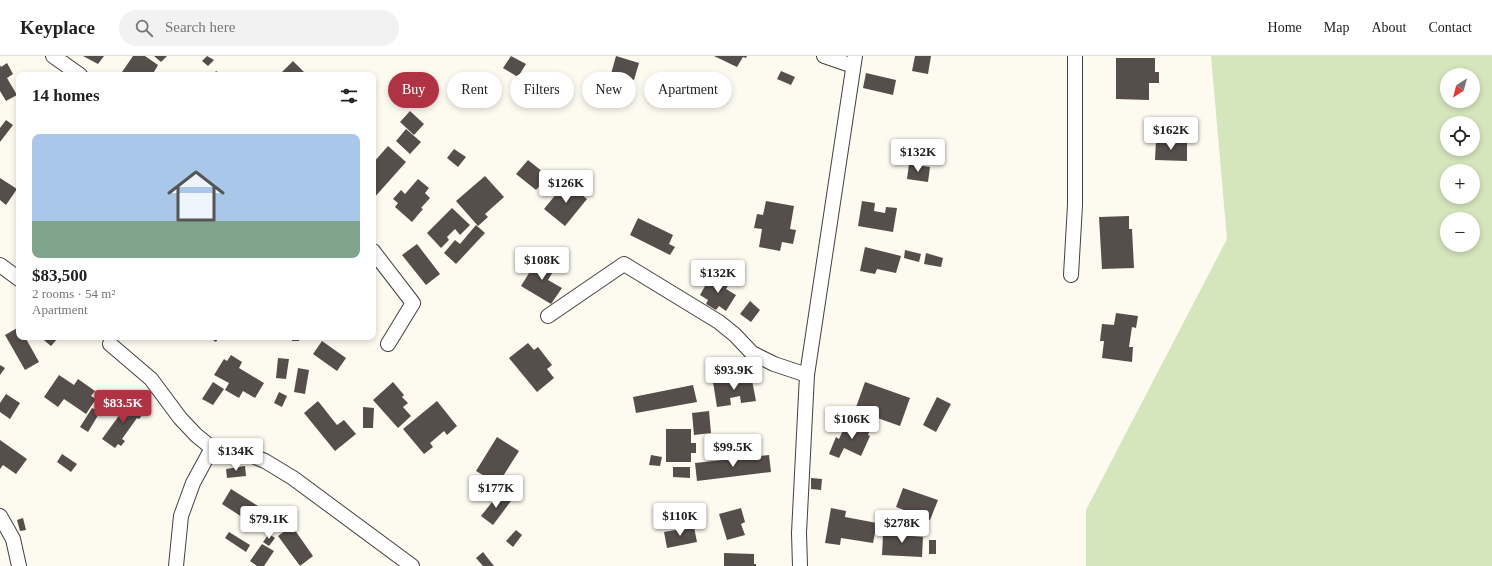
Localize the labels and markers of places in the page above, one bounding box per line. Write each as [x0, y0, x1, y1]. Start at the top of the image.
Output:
pin: $162K [1143, 117, 1199, 151]
pin: $132K [890, 139, 946, 173]
pin: $126K [538, 170, 594, 204]
pin: $108K [514, 247, 570, 281]
pin: $132K [690, 260, 746, 294]
pin: $93.9K [701, 357, 767, 391]
pin: $83.5K [90, 390, 156, 424]
pin: $106K [824, 406, 880, 440]
pin: $99.5K [700, 434, 766, 468]
pin: $134K [208, 438, 264, 472]
pin: $177K [468, 475, 524, 509]
pin: $110K [652, 503, 708, 537]
pin: $79.1K [236, 506, 302, 540]
pin: $278K [874, 510, 930, 544]

